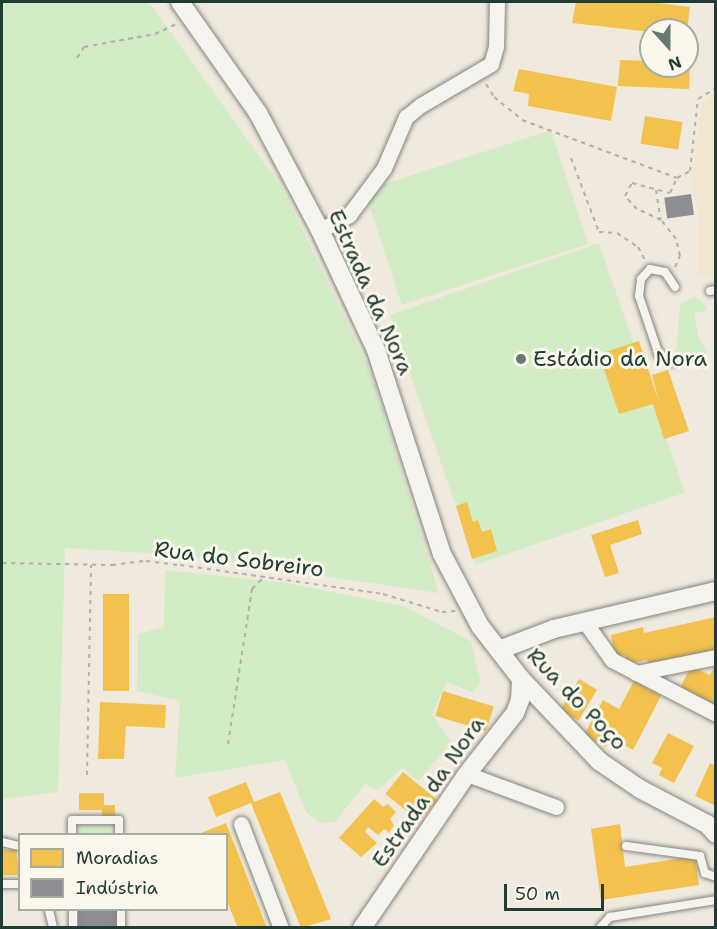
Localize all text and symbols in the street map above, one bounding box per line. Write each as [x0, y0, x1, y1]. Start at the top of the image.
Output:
north arrow [639, 18, 699, 78]
text: N [665, 51, 685, 75]
street label: Estrada da Nora [323, 205, 419, 379]
place label: Estádio da Nora [533, 346, 707, 372]
marker: Estádio da Nora [514, 352, 528, 366]
street label: Rua do Sobreiro [153, 536, 325, 582]
street label: Rua do Poço [522, 642, 632, 756]
street label: Estrada da Nora [366, 711, 490, 873]
legend [18, 833, 228, 911]
text: Moradias [76, 846, 158, 870]
scale bar [507, 872, 608, 910]
text: Indústria [76, 876, 158, 900]
text: 50 m [515, 882, 560, 906]

